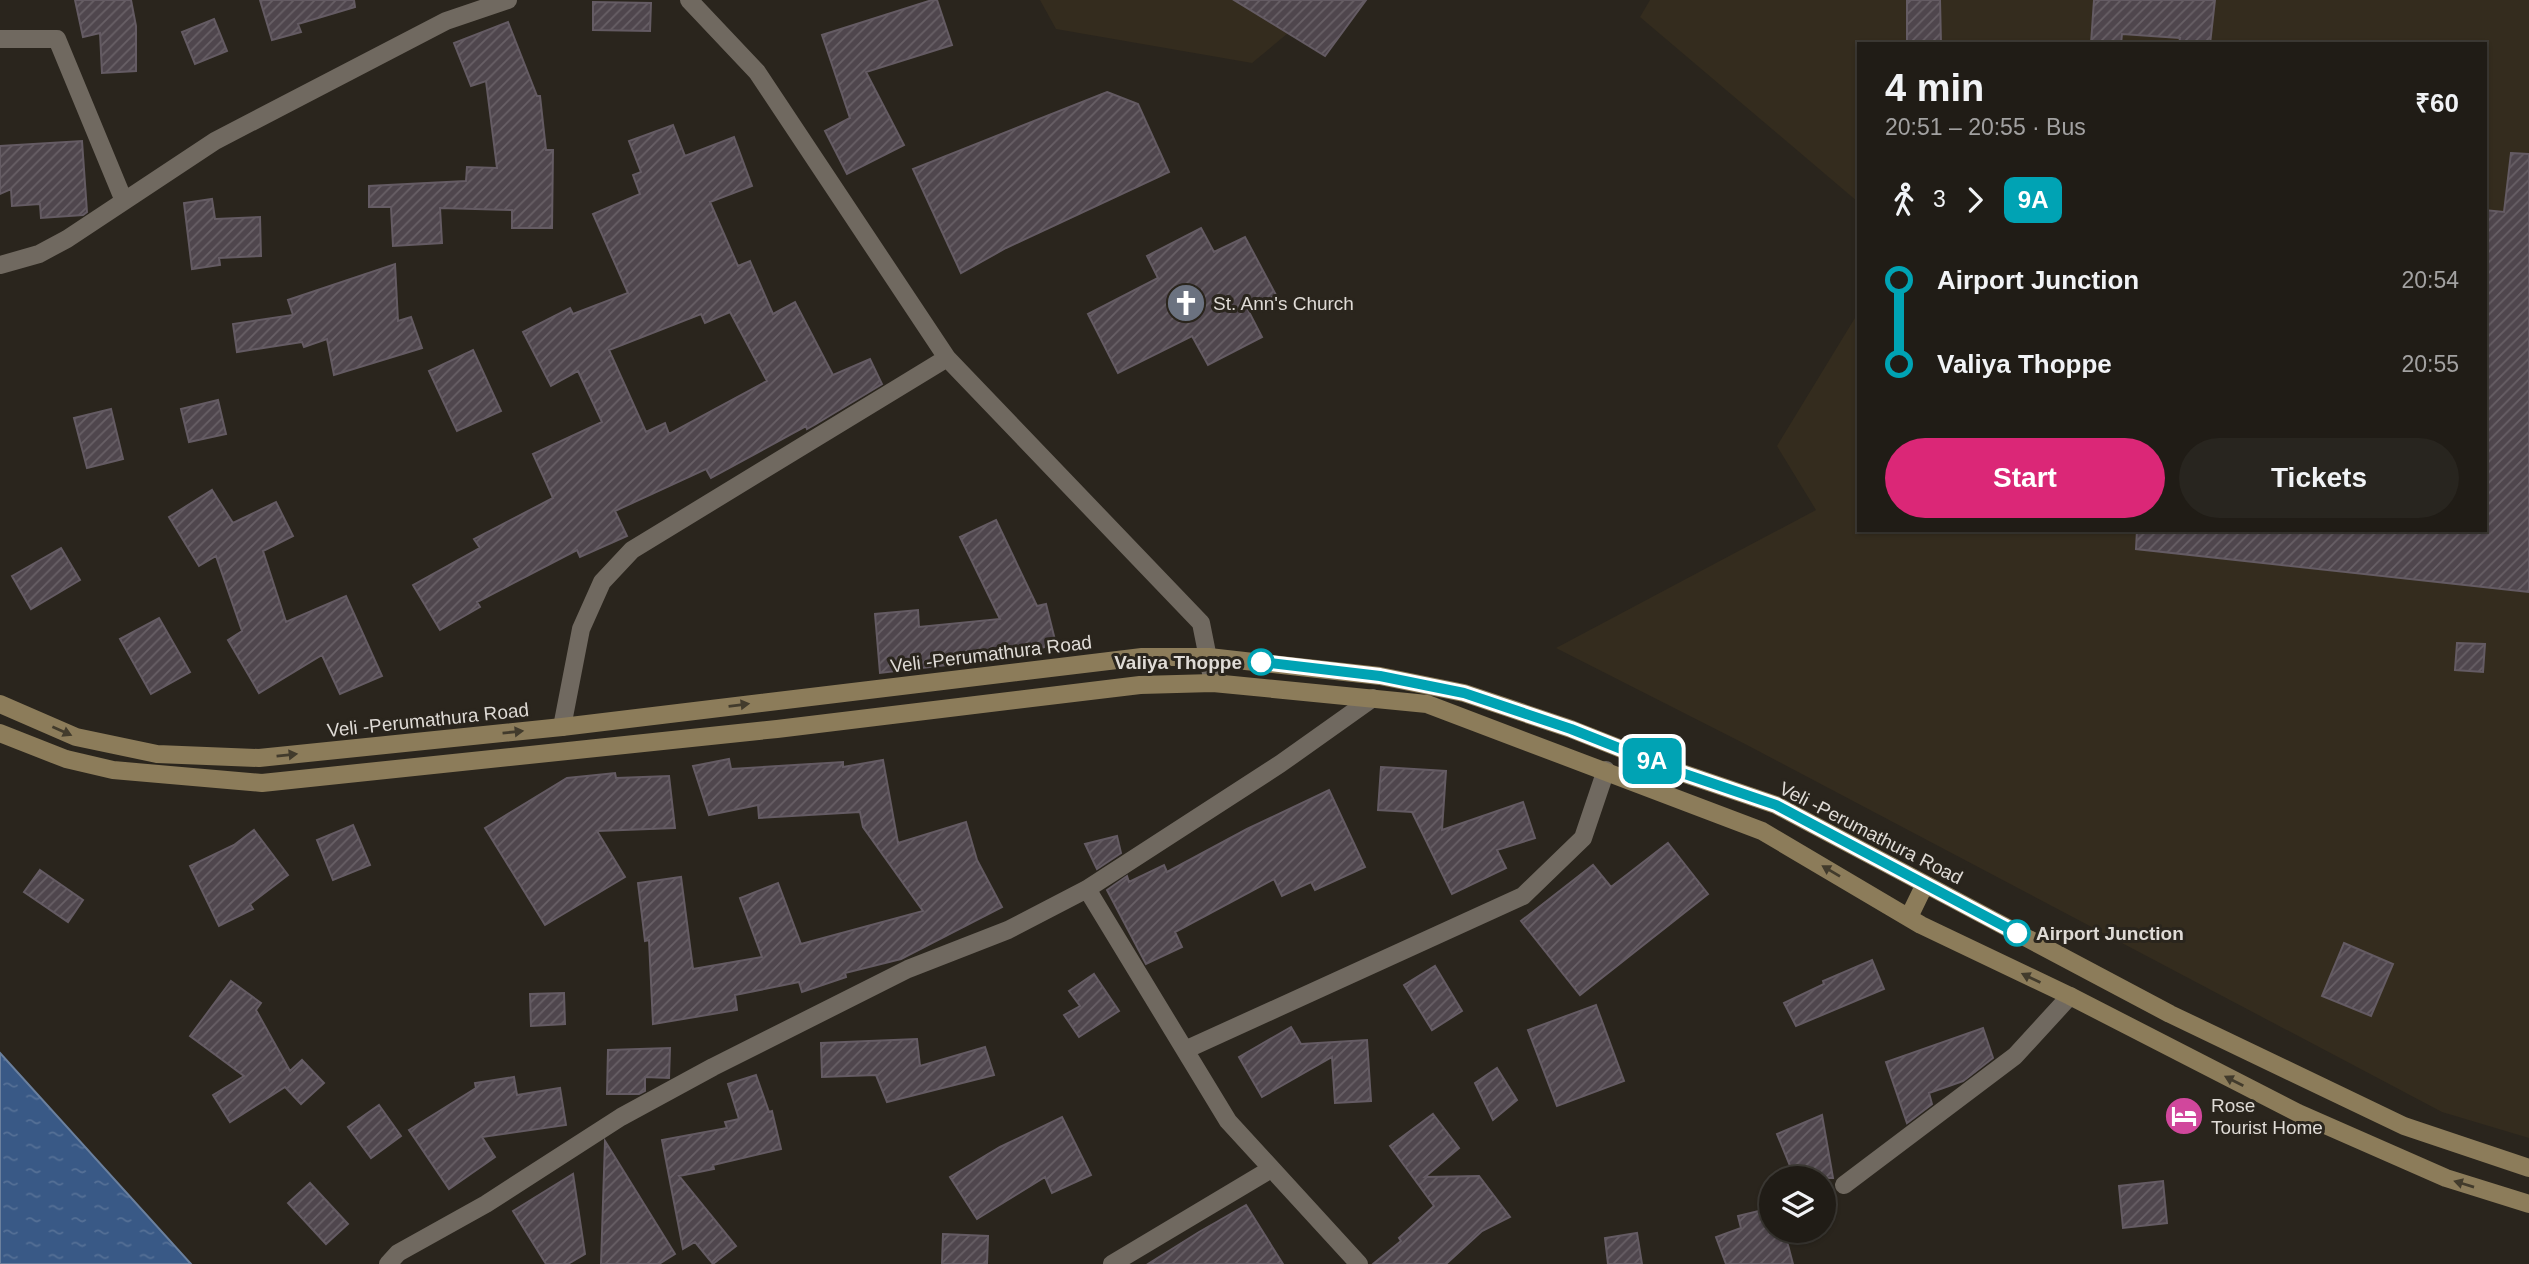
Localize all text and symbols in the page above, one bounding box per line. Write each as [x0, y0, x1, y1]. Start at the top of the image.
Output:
text: 4 min [1885, 67, 1984, 109]
text: ₹60 [2415, 88, 2459, 118]
text: 20:51 – 20:55 · Bus [1885, 114, 2086, 140]
icon: walk [1885, 181, 1923, 219]
icon: forward [1956, 181, 1994, 219]
text: 3 [1933, 186, 1946, 212]
text: 9A [2018, 186, 2048, 213]
text: Airport Junction [1937, 265, 2139, 295]
text: 20:54 [2401, 267, 2459, 293]
church icon: St. Ann's Church [1165, 282, 1207, 324]
place label: St. Ann's Church [1213, 293, 1354, 314]
text: Valiya Thoppe [1937, 349, 2112, 379]
text: 20:55 [2401, 351, 2459, 377]
button: Start [1885, 438, 2165, 518]
button: Tickets [2179, 438, 2459, 518]
street label: Veli -Perumathura Road [889, 631, 1093, 677]
marker: Valiya Thoppe [1248, 649, 1274, 675]
place label: Valiya Thoppe [1114, 652, 1242, 673]
street label: Veli -Perumathura Road [326, 699, 530, 741]
one-way arrow [728, 700, 750, 711]
one-way arrow [52, 726, 73, 737]
one-way arrow [502, 726, 524, 737]
line badge: 9A [1620, 738, 1684, 784]
text: 9A [1637, 747, 1667, 774]
one-way arrow [276, 749, 298, 760]
street label: Veli -Perumathura Road [1776, 778, 1966, 888]
one-way arrow [1821, 865, 1840, 877]
marker: Airport Junction [2004, 920, 2030, 946]
place label: Airport Junction [2036, 923, 2184, 944]
one-way arrow [2021, 972, 2041, 983]
one-way arrow [2224, 1075, 2244, 1086]
hotel icon: Rose Tourist Home [2163, 1095, 2205, 1137]
place label: Rose Tourist Home [2211, 1095, 2323, 1138]
map controls [1759, 1166, 1836, 1243]
button: layers [1759, 1166, 1836, 1243]
one-way arrow [2453, 1178, 2474, 1188]

